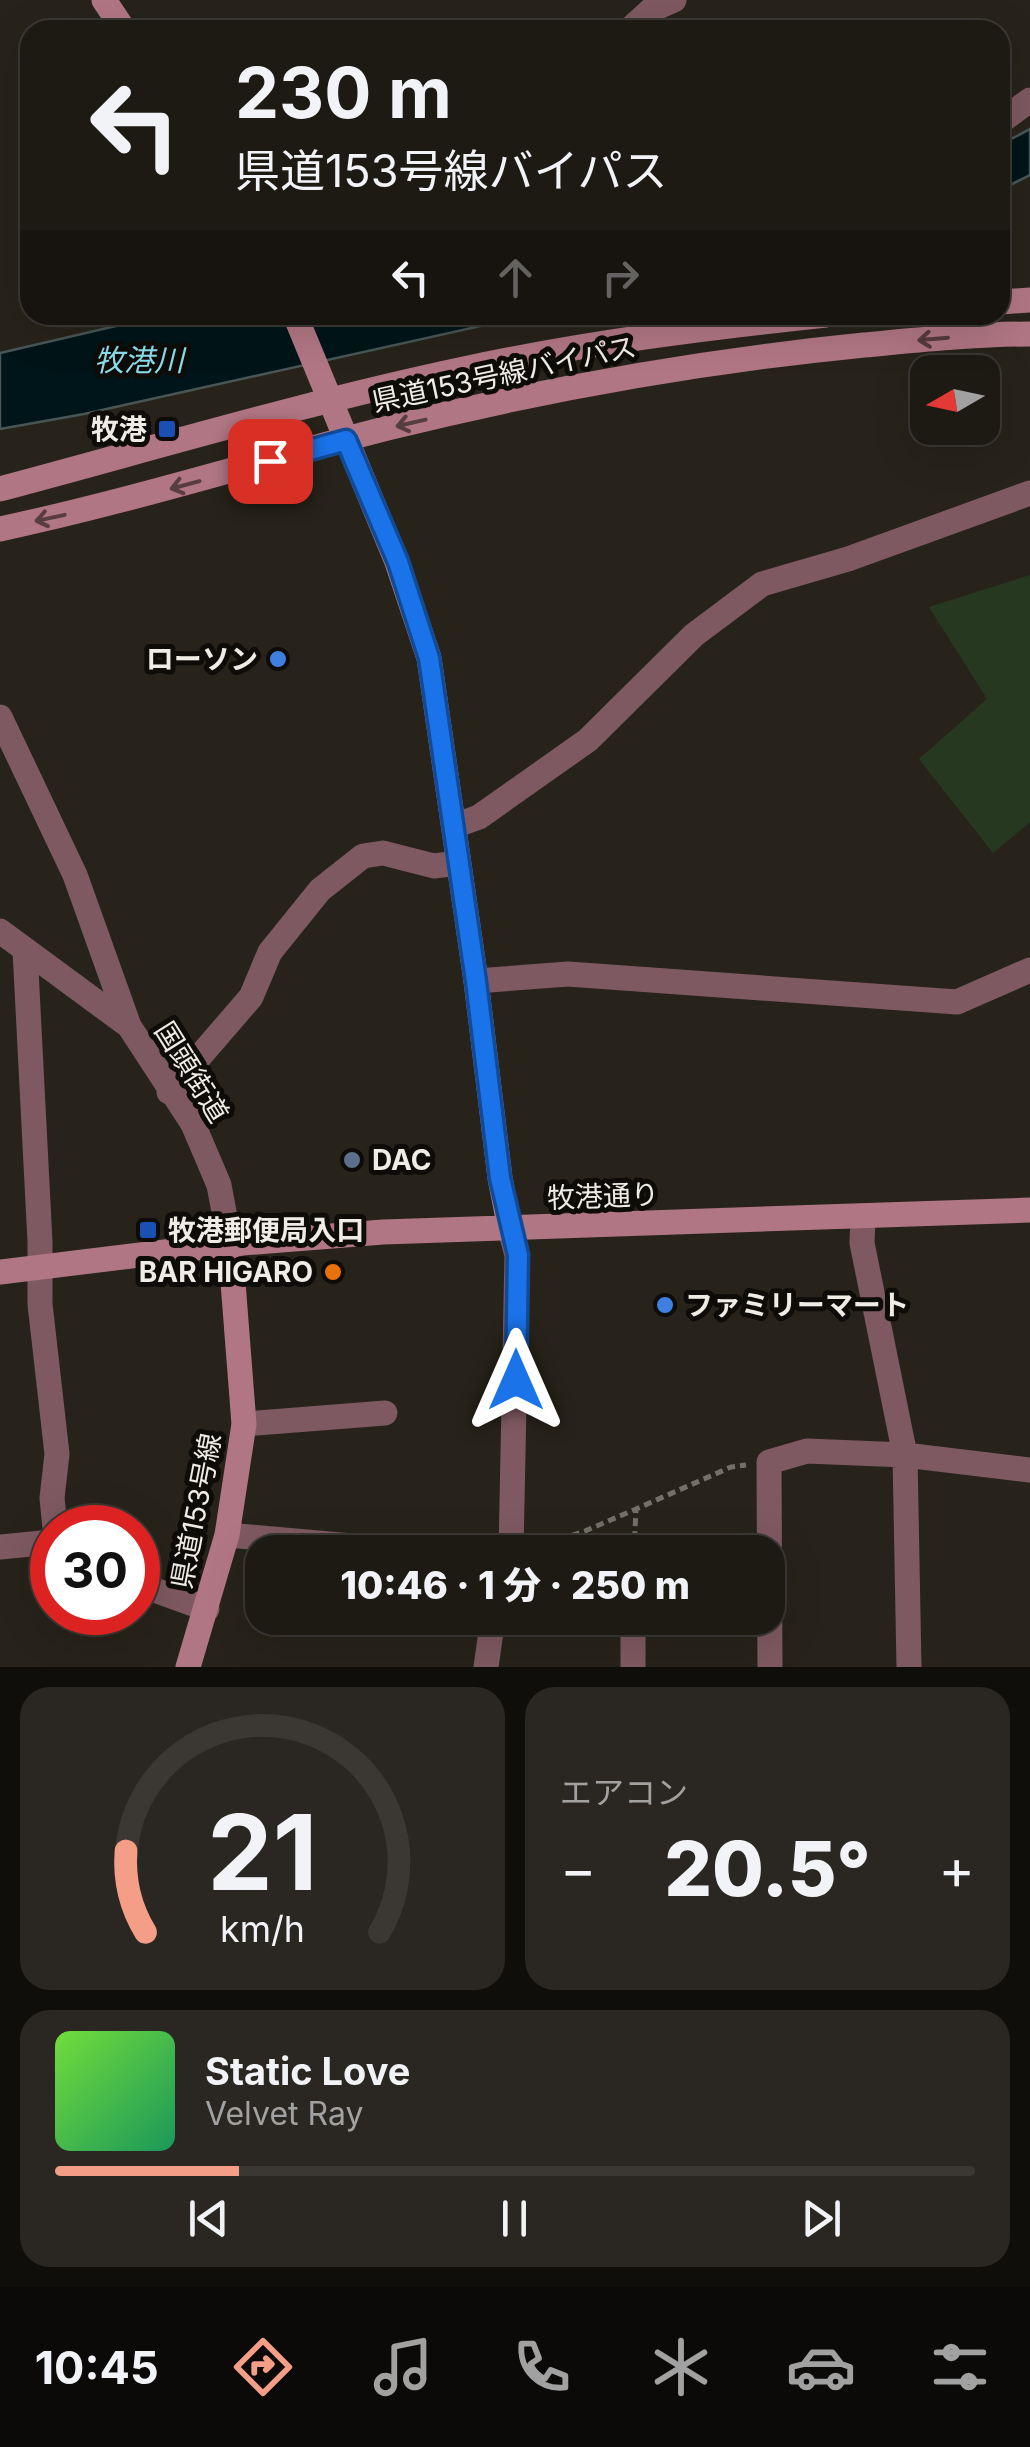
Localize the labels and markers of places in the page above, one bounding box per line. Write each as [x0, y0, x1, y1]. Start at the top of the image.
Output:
place label: 牧港 [91, 412, 147, 446]
marker: 牧港 [156, 418, 178, 440]
pin [228, 419, 313, 504]
place label: ローソン [146, 642, 258, 676]
marker: ローソン [267, 648, 289, 670]
place label: DAC [372, 1143, 432, 1177]
marker: DAC [341, 1149, 363, 1171]
place label: 牧港郵便局入口 [168, 1213, 364, 1247]
marker: 牧港郵便局入口 [137, 1219, 159, 1241]
place label: BAR HIGARO [139, 1255, 313, 1289]
marker: BAR HIGARO [322, 1261, 344, 1283]
place label: ファミリーマート [685, 1288, 909, 1322]
marker: ファミリーマート [654, 1294, 676, 1316]

